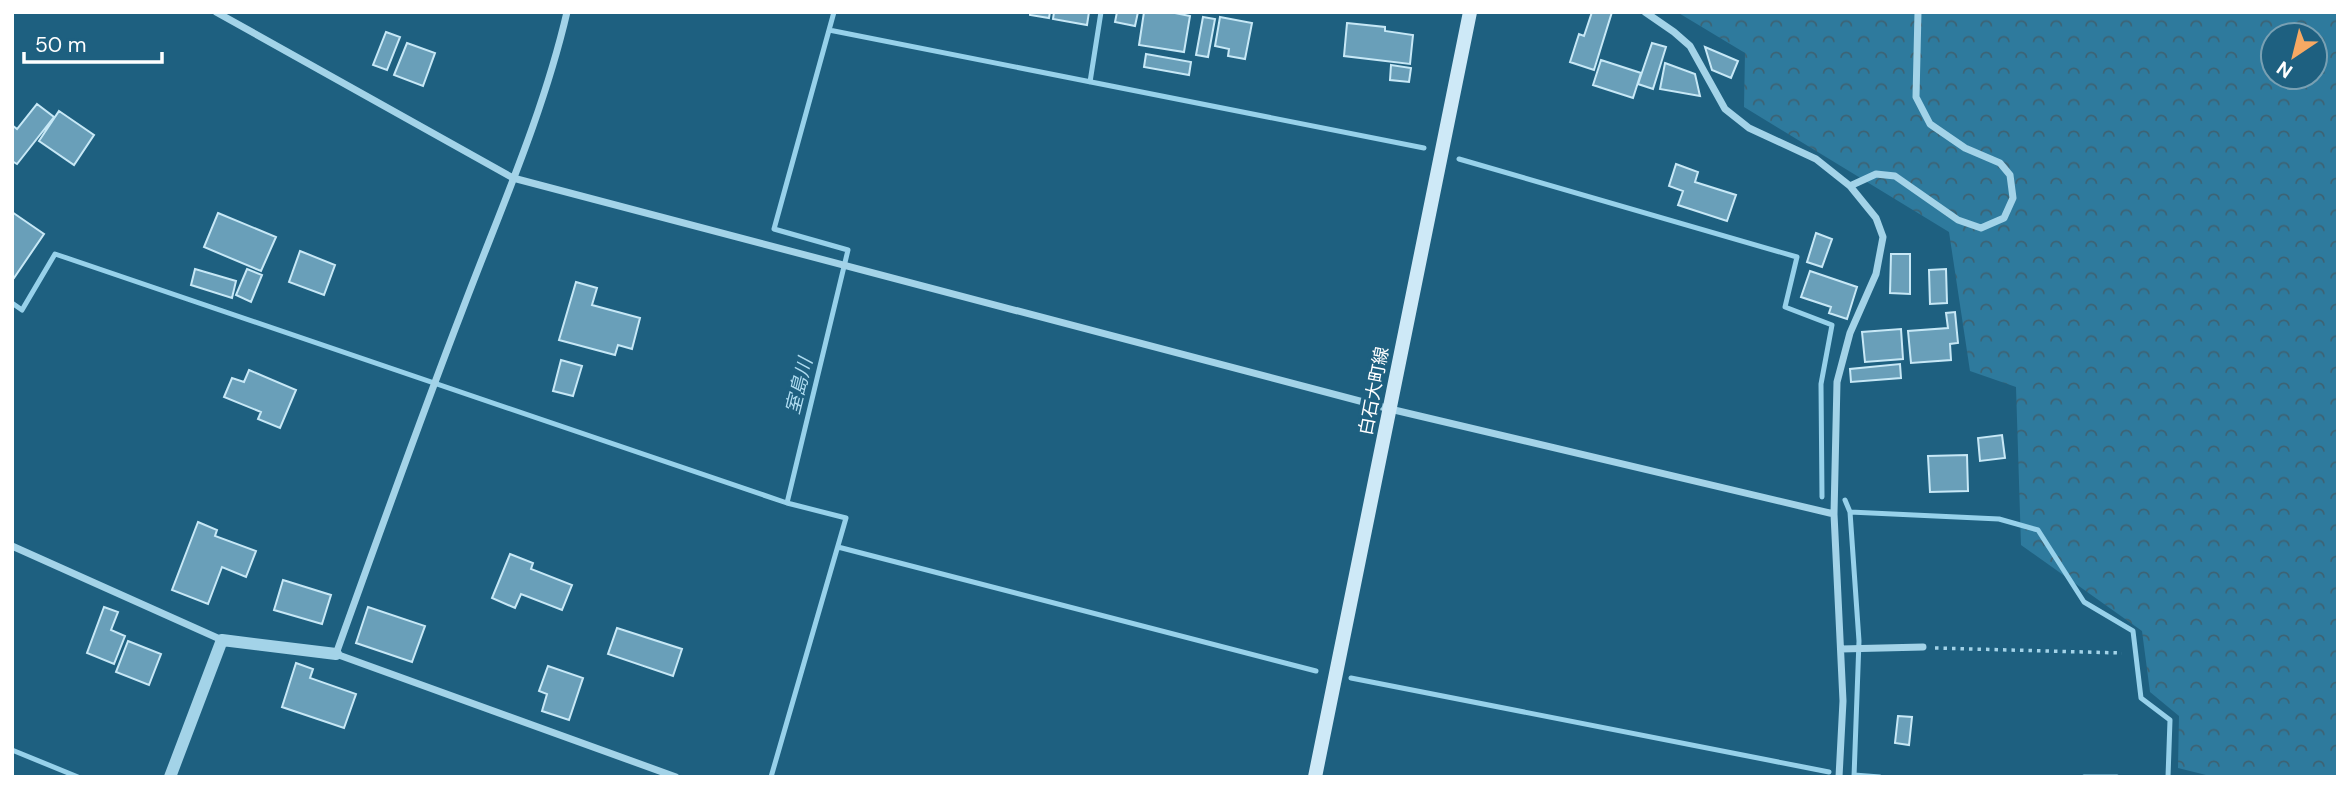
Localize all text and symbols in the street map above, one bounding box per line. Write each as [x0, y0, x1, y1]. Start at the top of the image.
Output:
scale bar [24, 21, 163, 65]
north arrow [2259, 21, 2329, 91]
text: 50 m [35, 31, 86, 59]
text: N [2272, 55, 2297, 84]
street label: 白石大町線 [1354, 345, 1394, 437]
water label: 室島川 [780, 353, 819, 417]

